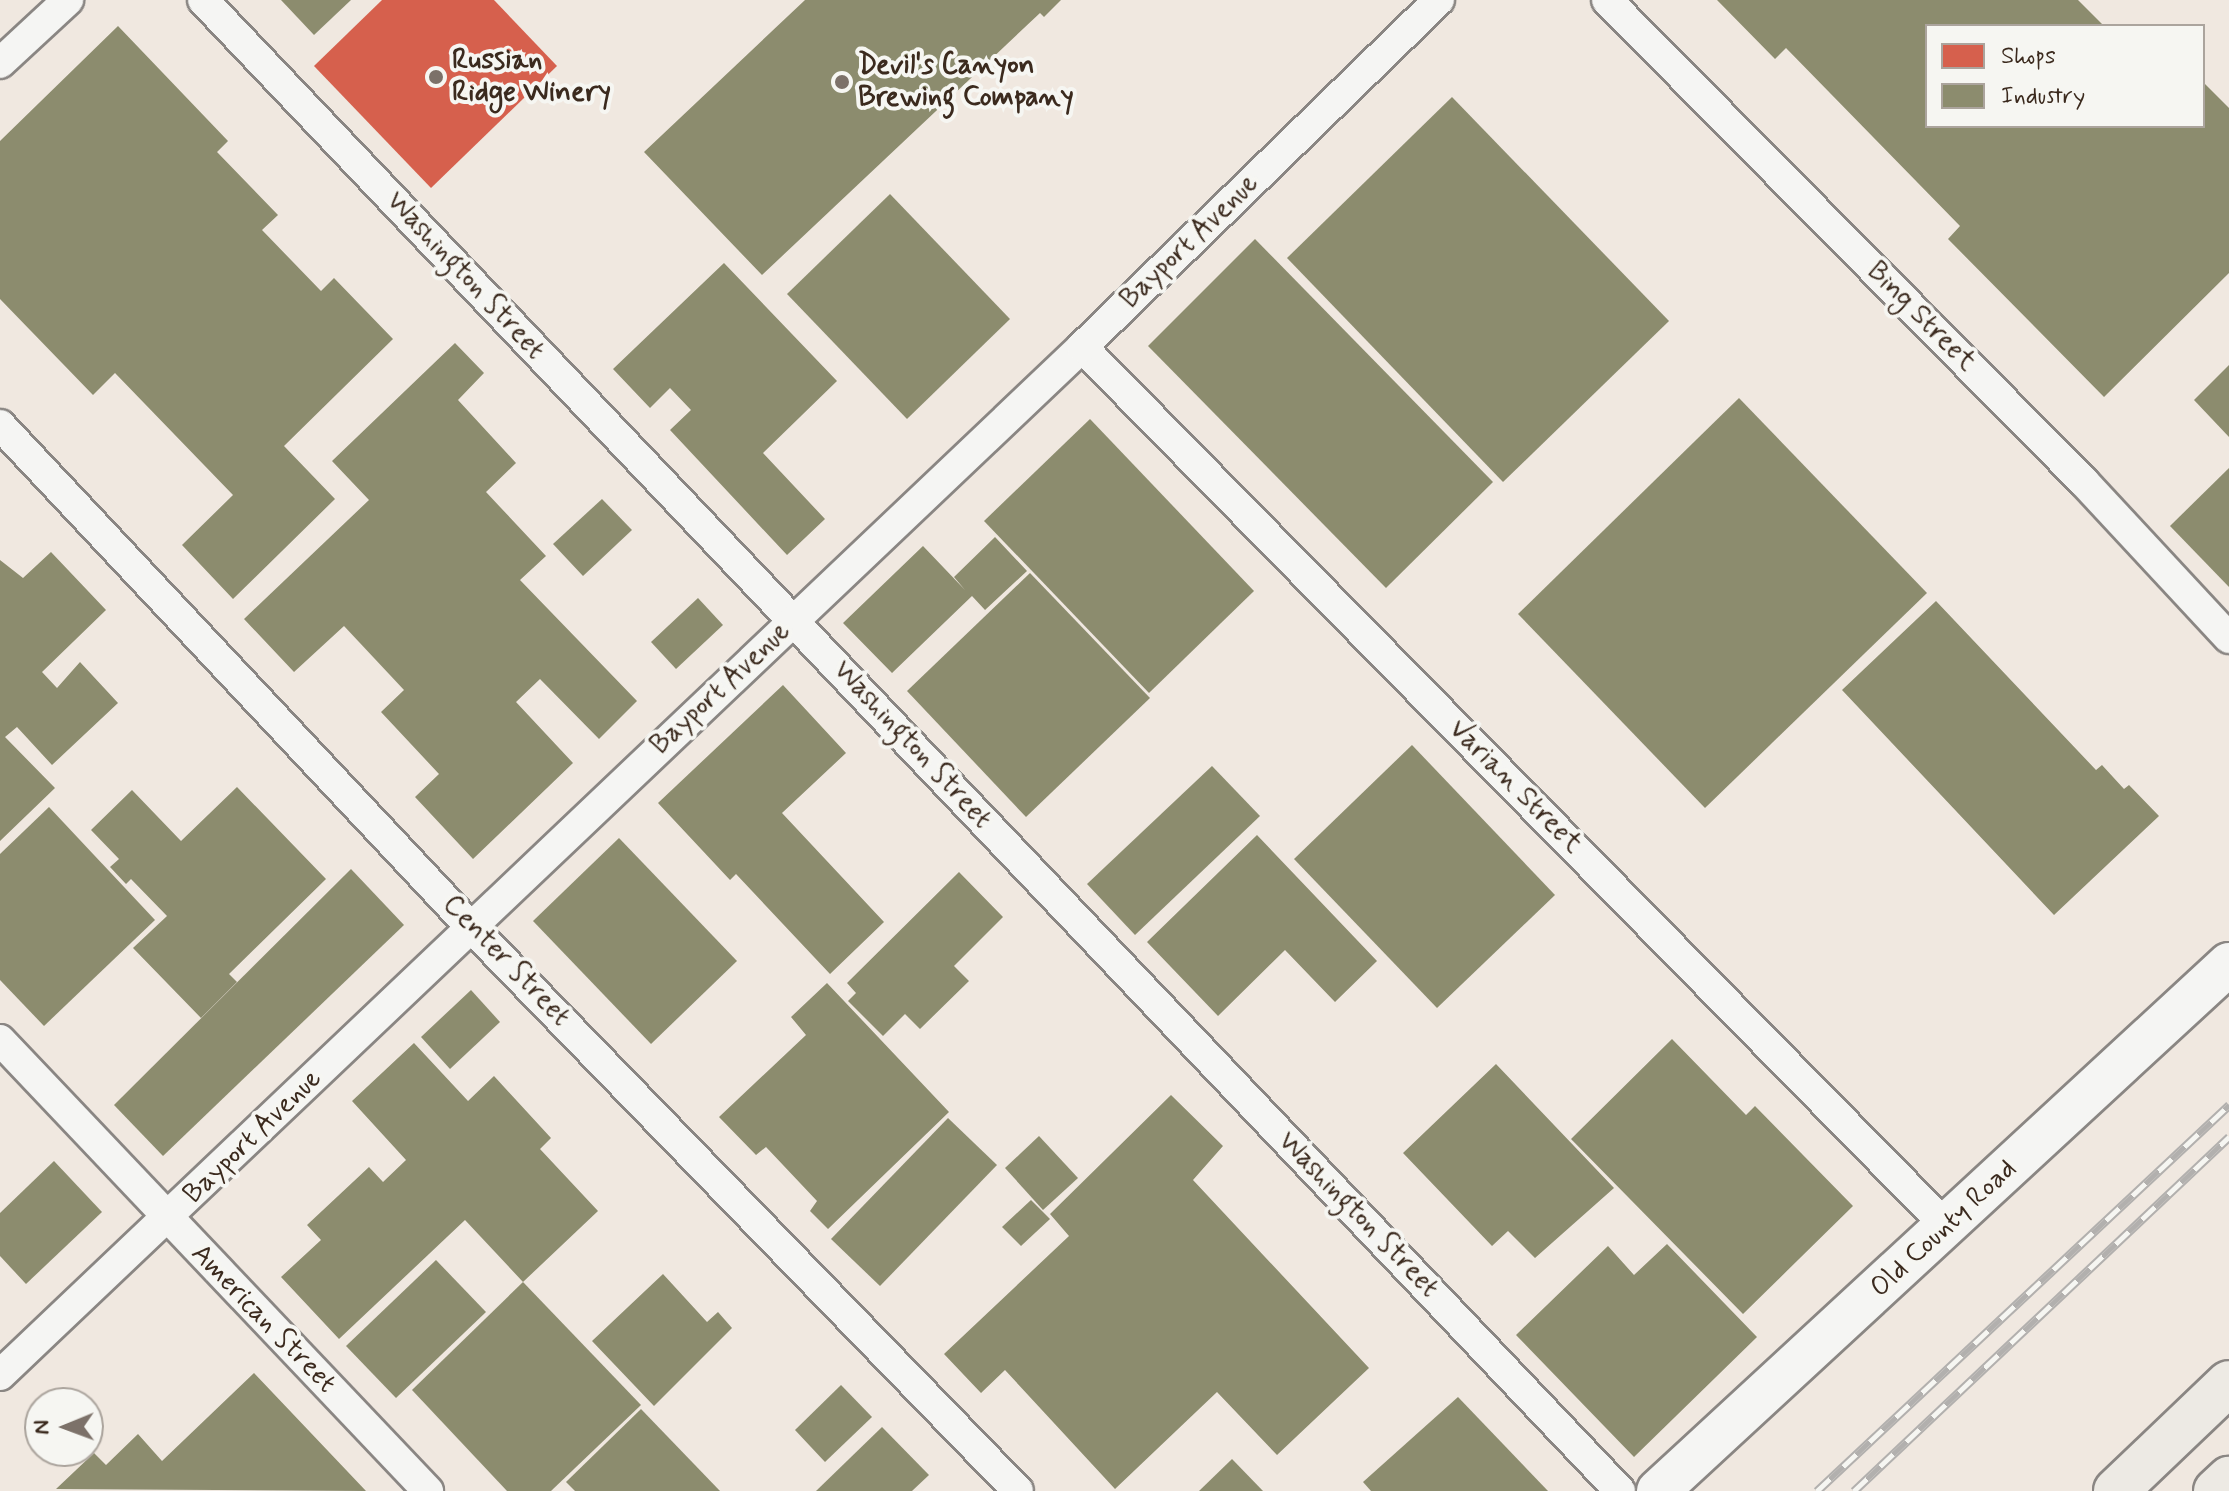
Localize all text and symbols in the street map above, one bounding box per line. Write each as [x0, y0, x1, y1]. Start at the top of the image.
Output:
legend [1925, 24, 2205, 128]
text: Shops [2001, 41, 2056, 72]
place label: Russian Ridge Winery [452, 44, 610, 110]
place label: Devil's Canyon Brewing Company [858, 49, 1073, 115]
marker: Russian Ridge Winery [427, 68, 445, 86]
marker: Devil's Canyon Brewing Company [833, 73, 851, 91]
text: Industry [2001, 81, 2085, 112]
street label: Bayport Avenue [1111, 165, 1269, 319]
street label: Washington Street [377, 183, 553, 369]
street label: Bing Street [1859, 255, 1983, 379]
street label: Bayport Avenue [641, 613, 801, 765]
street label: Washington Street [824, 652, 1000, 838]
street label: Varian Street [1441, 713, 1589, 861]
street label: Center Street [433, 887, 579, 1035]
street label: Bayport Avenue [174, 1060, 332, 1214]
street label: Washington Street [1269, 1124, 1447, 1306]
street label: Old County Road [1861, 1150, 2027, 1308]
street label: American Street [182, 1236, 344, 1402]
north arrow [24, 1387, 104, 1467]
text: N [28, 1420, 56, 1435]

